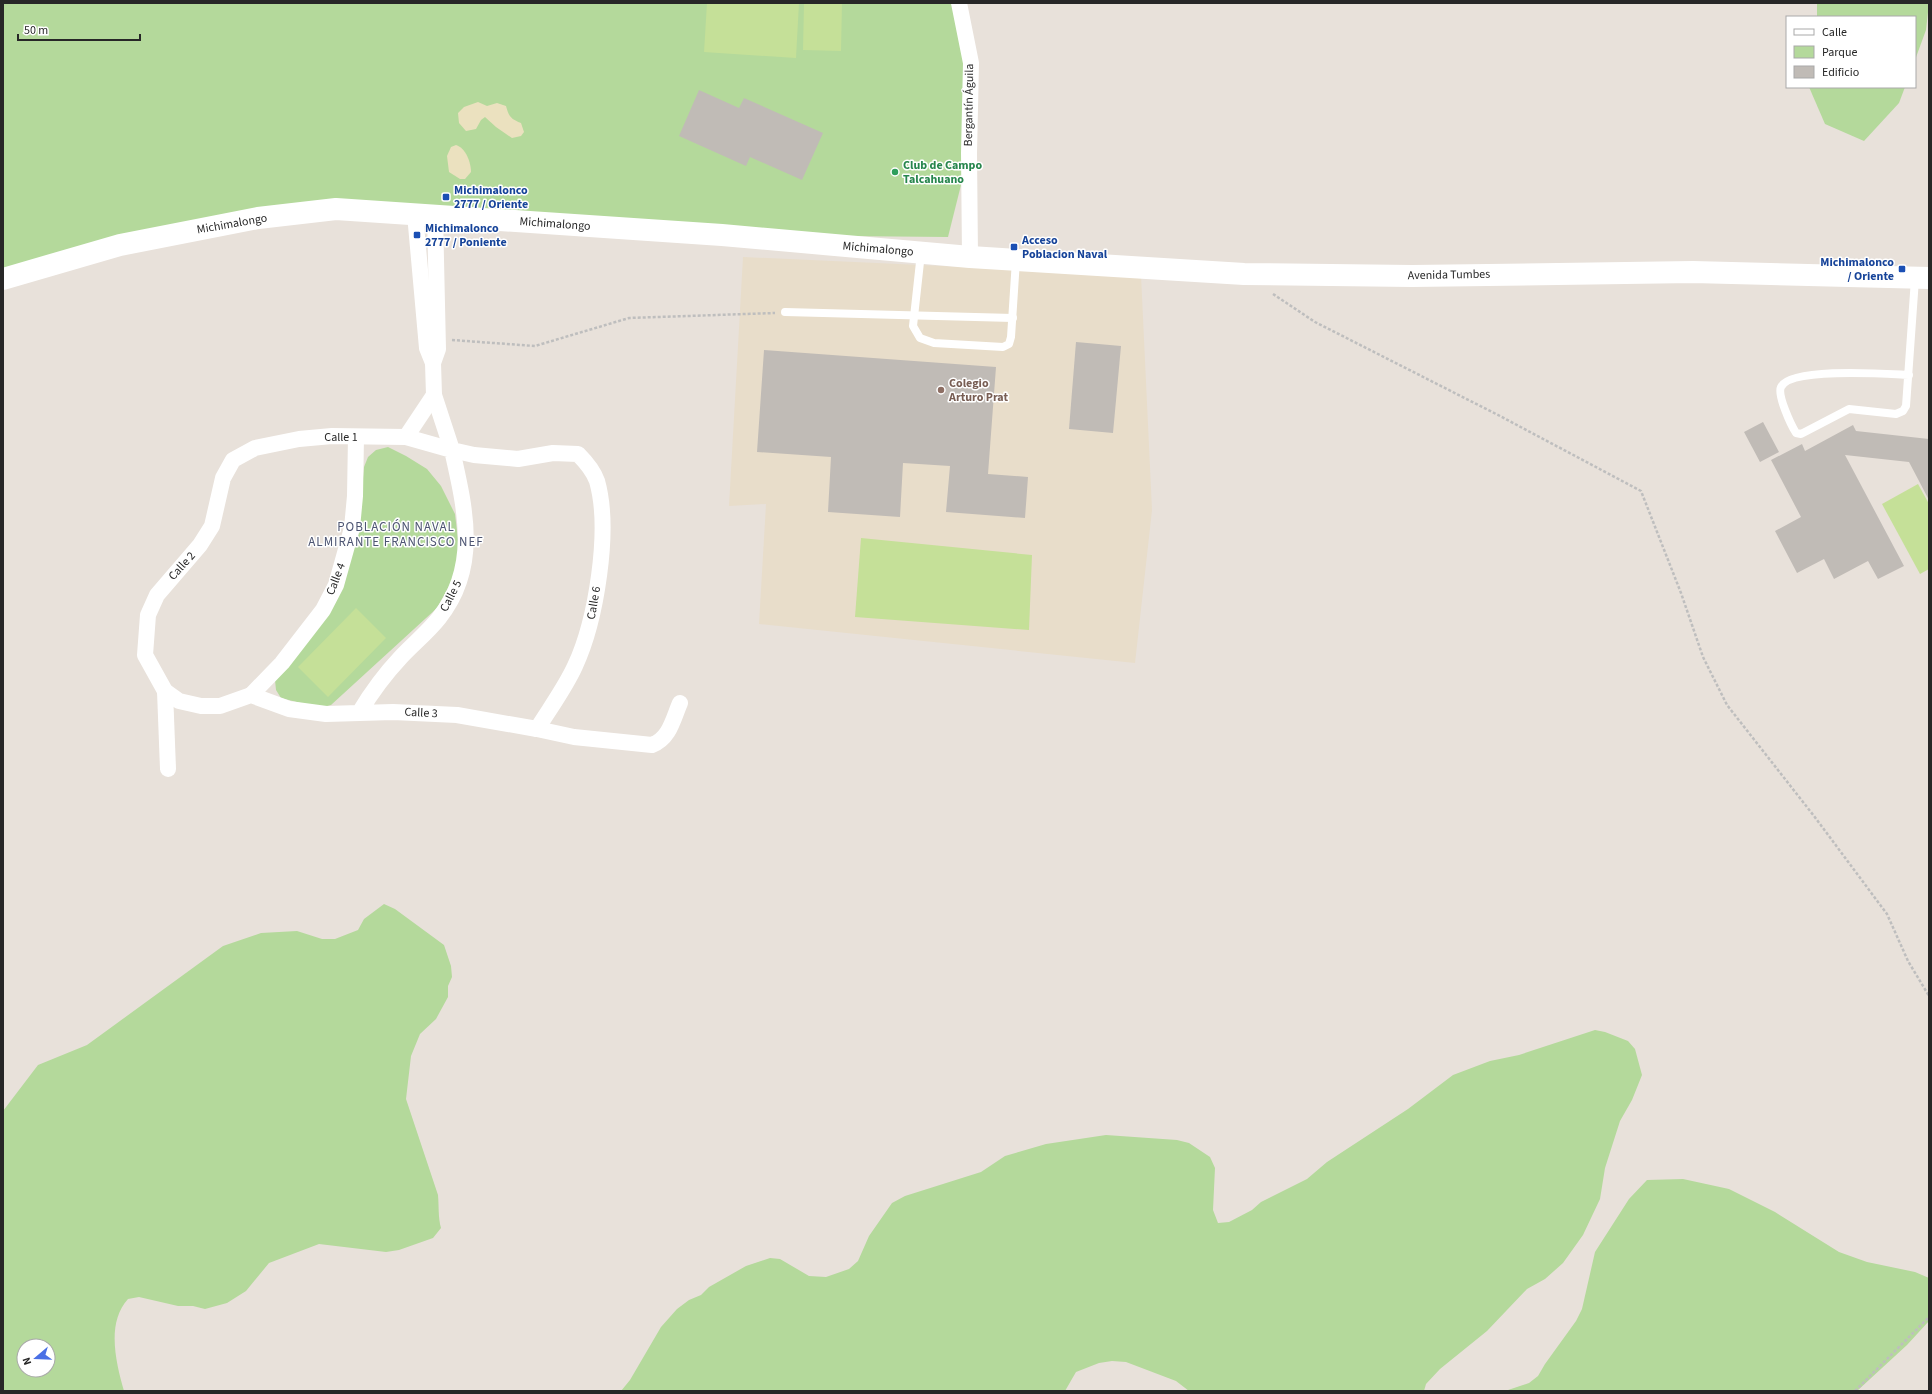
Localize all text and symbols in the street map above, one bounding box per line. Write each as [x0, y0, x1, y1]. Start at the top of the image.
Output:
scale bar [18, 16, 140, 42]
legend [1786, 16, 1916, 88]
text: 50 m [24, 22, 48, 39]
text: Calle [1822, 24, 1847, 41]
text: Parque [1822, 44, 1858, 61]
street label: Bergantín Águila [960, 64, 978, 146]
text: Edificio [1822, 64, 1859, 81]
place label: Club de Campo Talcahuano [903, 157, 982, 188]
marker: Club de Campo Talcahuano [890, 167, 900, 177]
place label: Michimalonco 2777 / Oriente [454, 182, 528, 213]
marker: Michimalonco 2777 / Oriente [441, 192, 451, 202]
street label: Michimalongo [195, 209, 269, 239]
street label: Michimalongo [519, 213, 591, 235]
place label: Michimalonco 2777 / Poniente [425, 220, 507, 251]
marker: Michimalonco 2777 / Poniente [412, 230, 422, 240]
place label: Acceso Poblacion Naval [1021, 232, 1108, 263]
street label: Michimalongo [842, 237, 914, 261]
marker: Acceso Poblacion Naval [1009, 242, 1019, 252]
place label: Michimalonco / Oriente [1820, 254, 1894, 285]
marker: Michimalonco / Oriente [1897, 264, 1907, 274]
street label: Avenida Tumbes [1408, 266, 1490, 284]
place label: Colegio Arturo Prat [948, 375, 1008, 406]
marker: Colegio Arturo Prat [936, 385, 946, 395]
street label: Calle 1 [324, 429, 358, 446]
district label: POBLACIÓN NAVAL ALMIRANTE FRANCISCO NEF [308, 518, 484, 551]
street label: Calle 2 [165, 548, 199, 584]
street label: Calle 4 [322, 560, 350, 598]
street label: Calle 5 [436, 577, 466, 615]
street label: Calle 6 [583, 585, 605, 621]
street label: Calle 3 [404, 704, 438, 722]
north arrow [16, 1338, 56, 1378]
text: N [19, 1355, 35, 1367]

